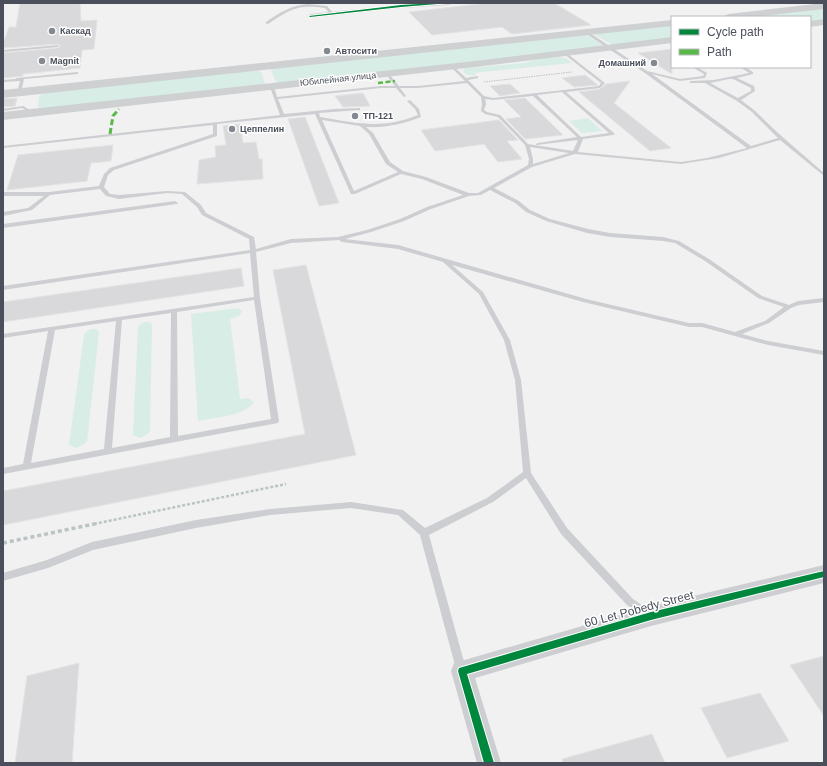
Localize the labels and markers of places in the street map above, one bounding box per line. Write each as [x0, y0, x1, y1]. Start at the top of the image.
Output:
marker: Каскад [47, 26, 57, 36]
place label: Каскад [60, 26, 91, 36]
marker: Автосити [322, 46, 332, 56]
place label: Автосити [335, 46, 377, 56]
marker: Magnit [37, 56, 47, 66]
place label: Magnit [50, 56, 79, 66]
place label: Домашний [599, 58, 646, 68]
marker: Домашний [649, 58, 659, 68]
marker: ТП-121 [350, 111, 360, 121]
place label: ТП-121 [363, 111, 393, 121]
marker: Цеппелин [227, 124, 237, 134]
place label: Цеппелин [240, 124, 284, 134]

